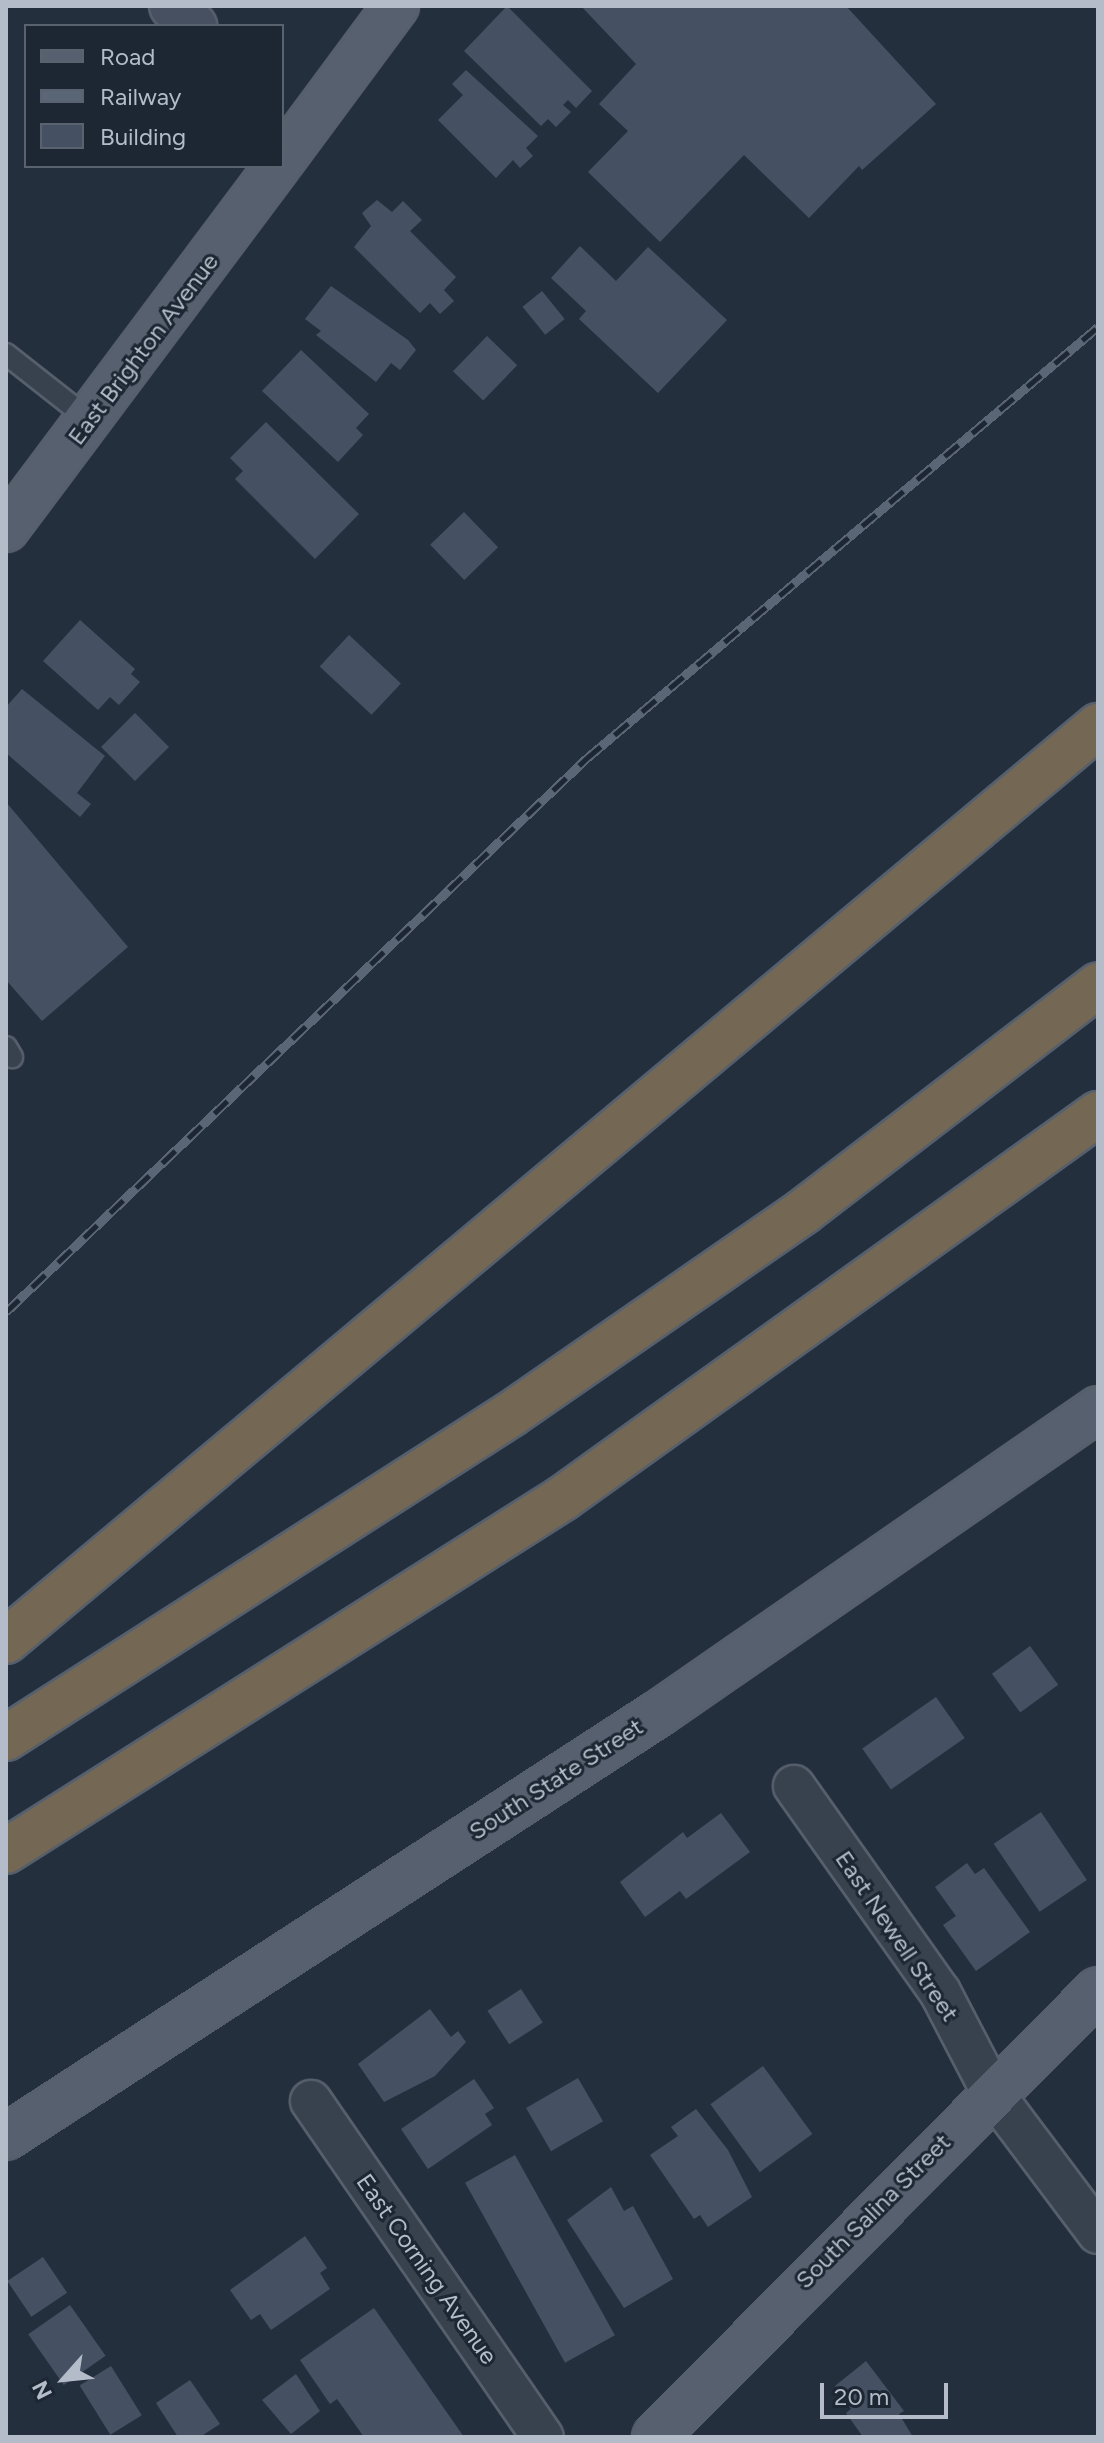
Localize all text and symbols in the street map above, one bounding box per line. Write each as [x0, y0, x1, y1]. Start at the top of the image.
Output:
legend [24, 24, 284, 168]
text: Road [100, 42, 155, 71]
text: Railway [100, 82, 181, 111]
text: Building [100, 122, 186, 151]
street label: East Brighton Avenue [62, 248, 224, 450]
street label: South State Street [464, 1712, 648, 1846]
street label: East Newell Street [829, 1845, 965, 2027]
street label: South Salina Street [790, 2128, 956, 2294]
street label: East Corning Avenue [351, 2168, 503, 2370]
north arrow [24, 2339, 104, 2419]
scale bar [824, 2367, 952, 2417]
text: N [26, 2376, 58, 2404]
text: 20 m [834, 2382, 889, 2411]

